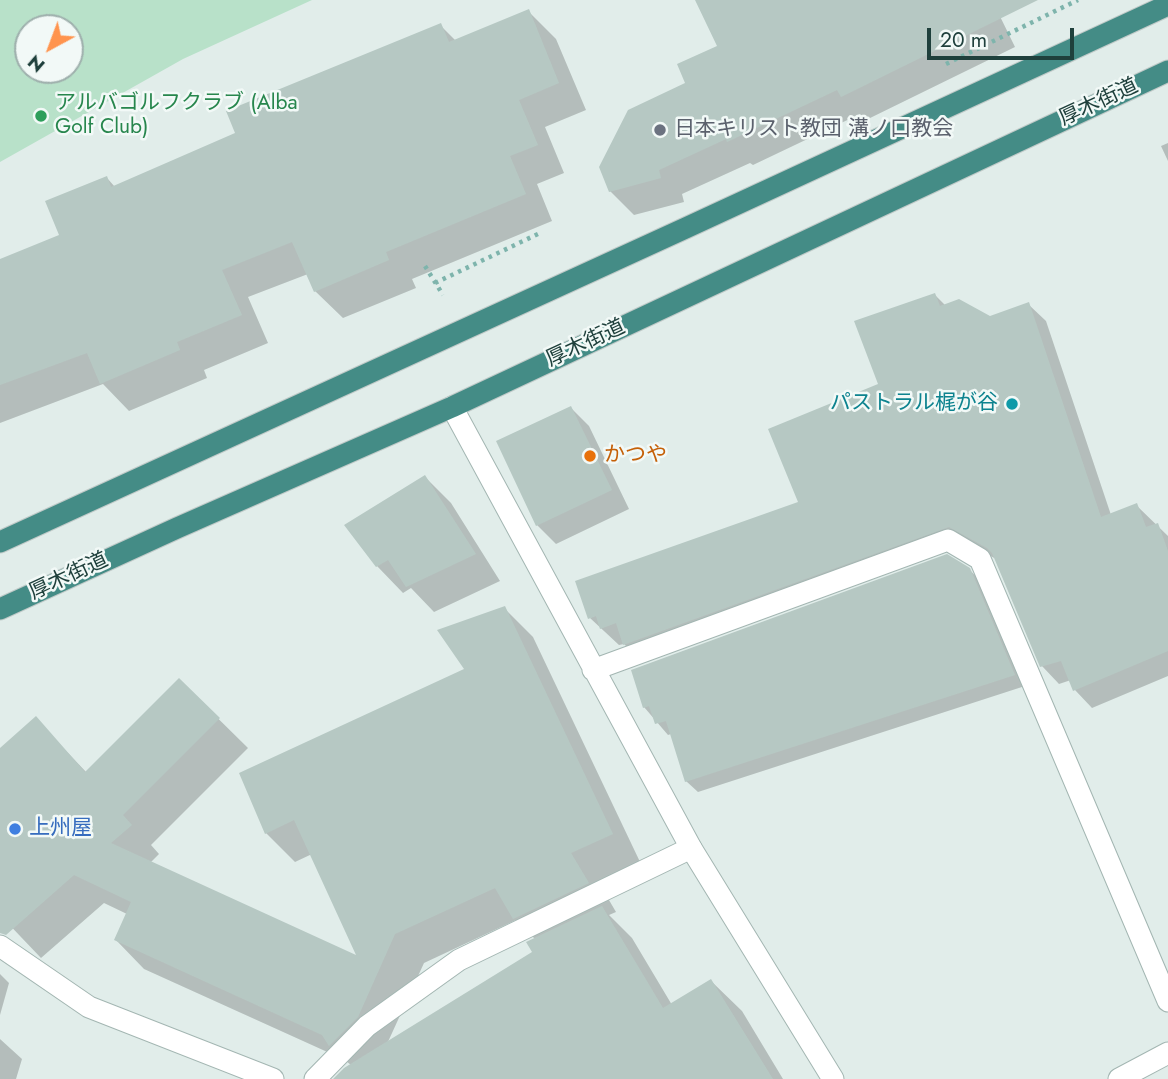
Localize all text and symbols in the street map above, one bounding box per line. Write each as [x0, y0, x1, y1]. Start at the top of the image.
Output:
north arrow [14, 14, 84, 84]
scale bar [930, 14, 1077, 58]
text: 20 m [940, 25, 987, 55]
text: N [22, 49, 51, 79]
street label: 厚木街道 [1056, 74, 1142, 132]
place label: アルバゴルフクラブ (Alba Golf Club) [55, 91, 298, 141]
marker: アルバゴルフクラブ (Alba Golf Club) [33, 108, 49, 124]
place label: 日本キリスト教団 溝ノ口教会 [674, 117, 953, 143]
marker: 日本キリスト教団 溝ノ口教会 [652, 122, 668, 138]
street label: 厚木街道 [543, 315, 629, 373]
place label: パストラル梶が谷 [830, 391, 998, 417]
marker: パストラル梶が谷 [1004, 396, 1020, 412]
place label: かつや [604, 443, 667, 469]
marker: かつや [582, 448, 598, 464]
street label: 厚木街道 [26, 548, 112, 606]
place label: 上州屋 [29, 816, 92, 842]
marker: 上州屋 [7, 821, 23, 837]

